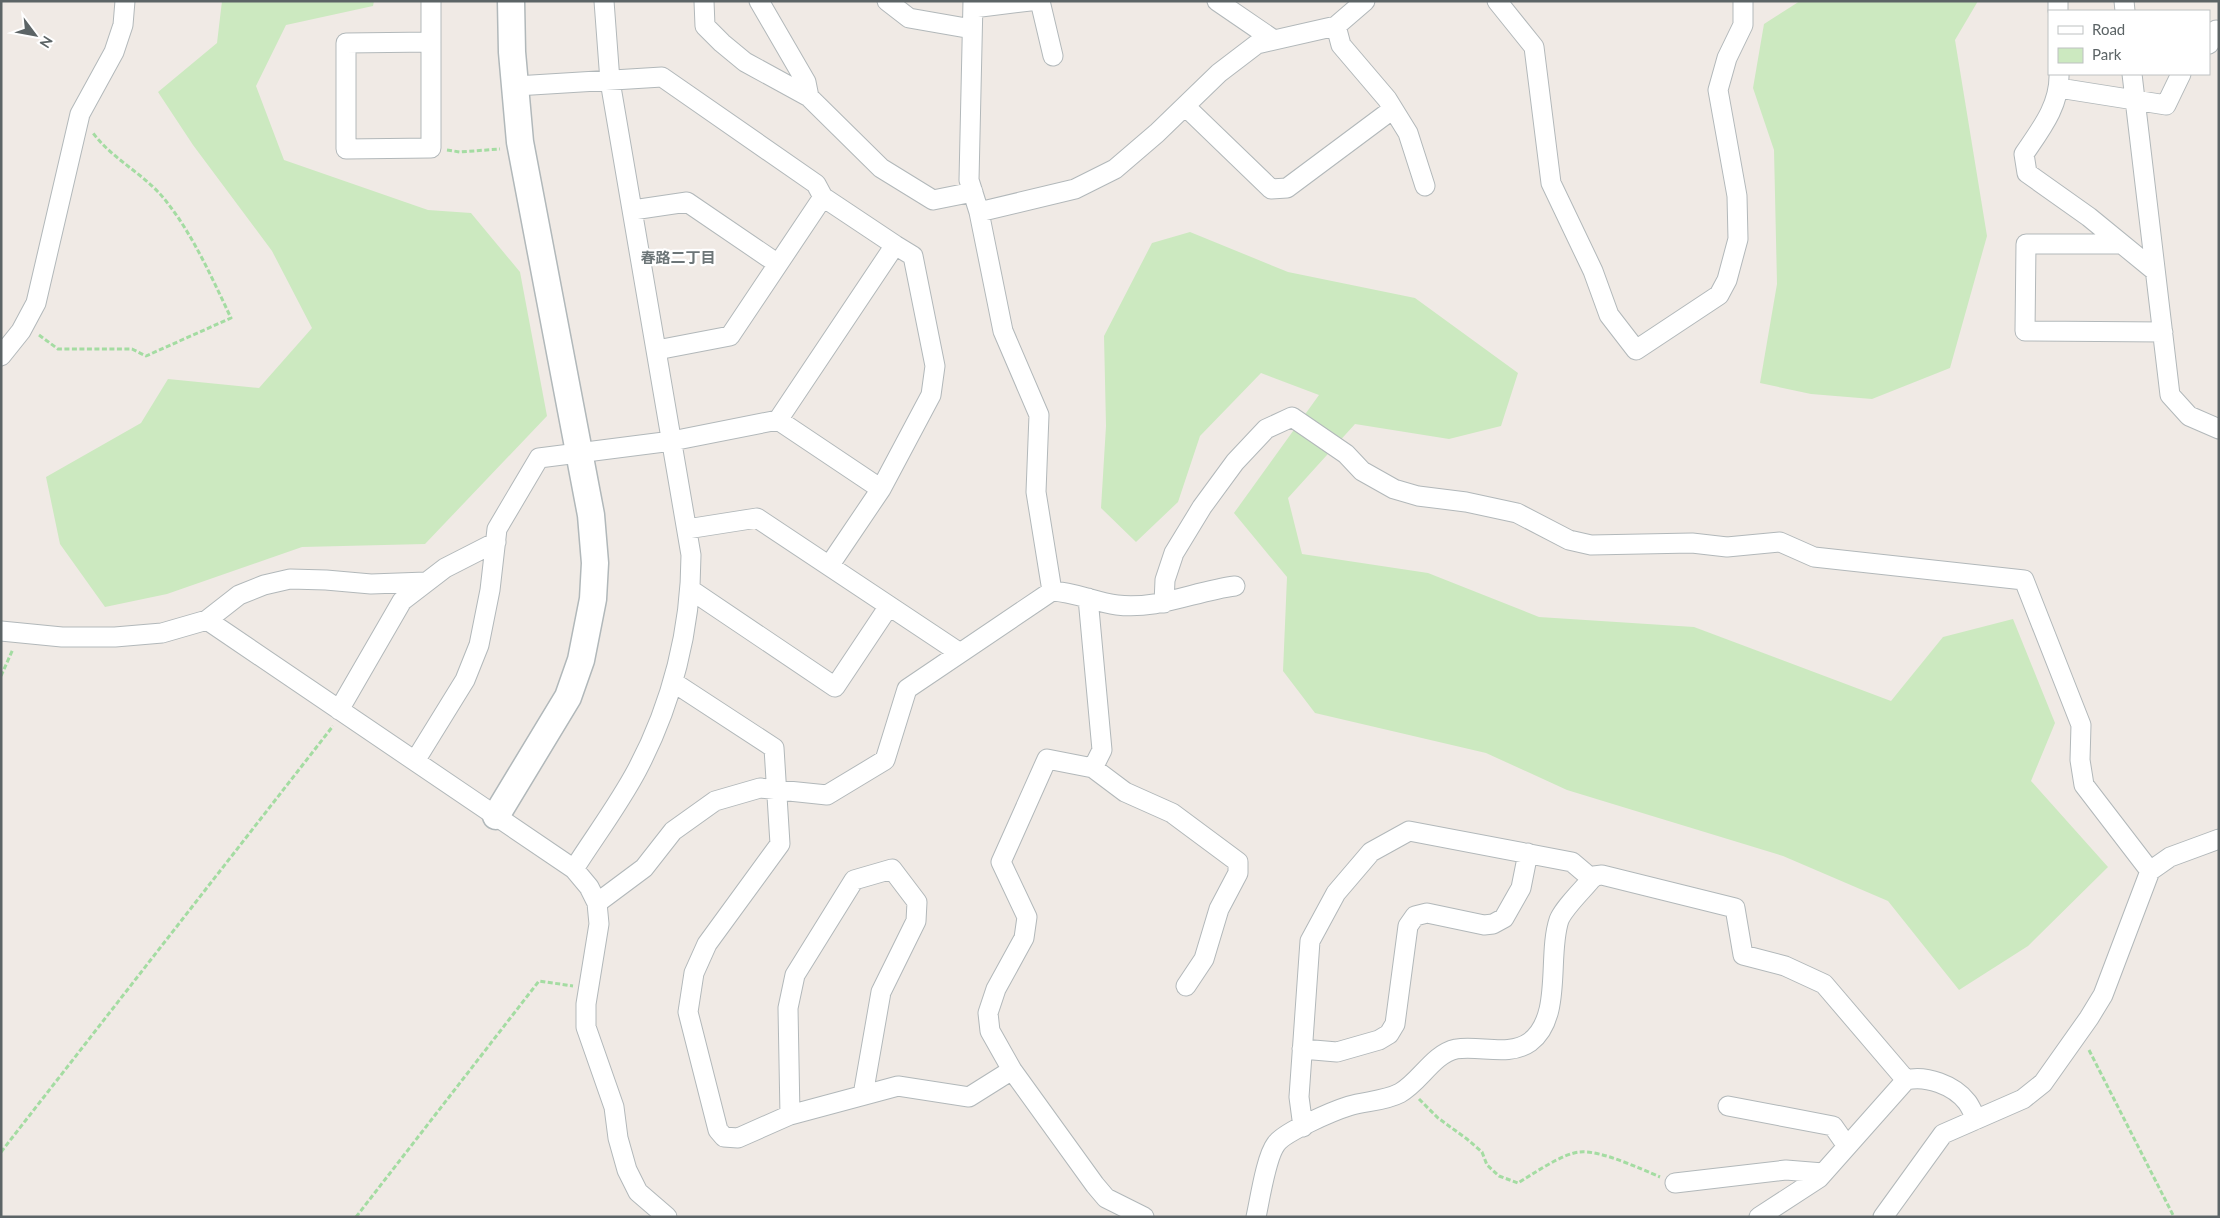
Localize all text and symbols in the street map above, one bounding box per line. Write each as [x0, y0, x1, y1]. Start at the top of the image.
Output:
north arrow [10, 10, 60, 60]
legend [2048, 10, 2210, 75]
text: Road [2092, 20, 2125, 38]
text: N [36, 33, 57, 51]
text: Park [2092, 45, 2122, 63]
district label: 春路二丁目 [640, 248, 716, 266]

